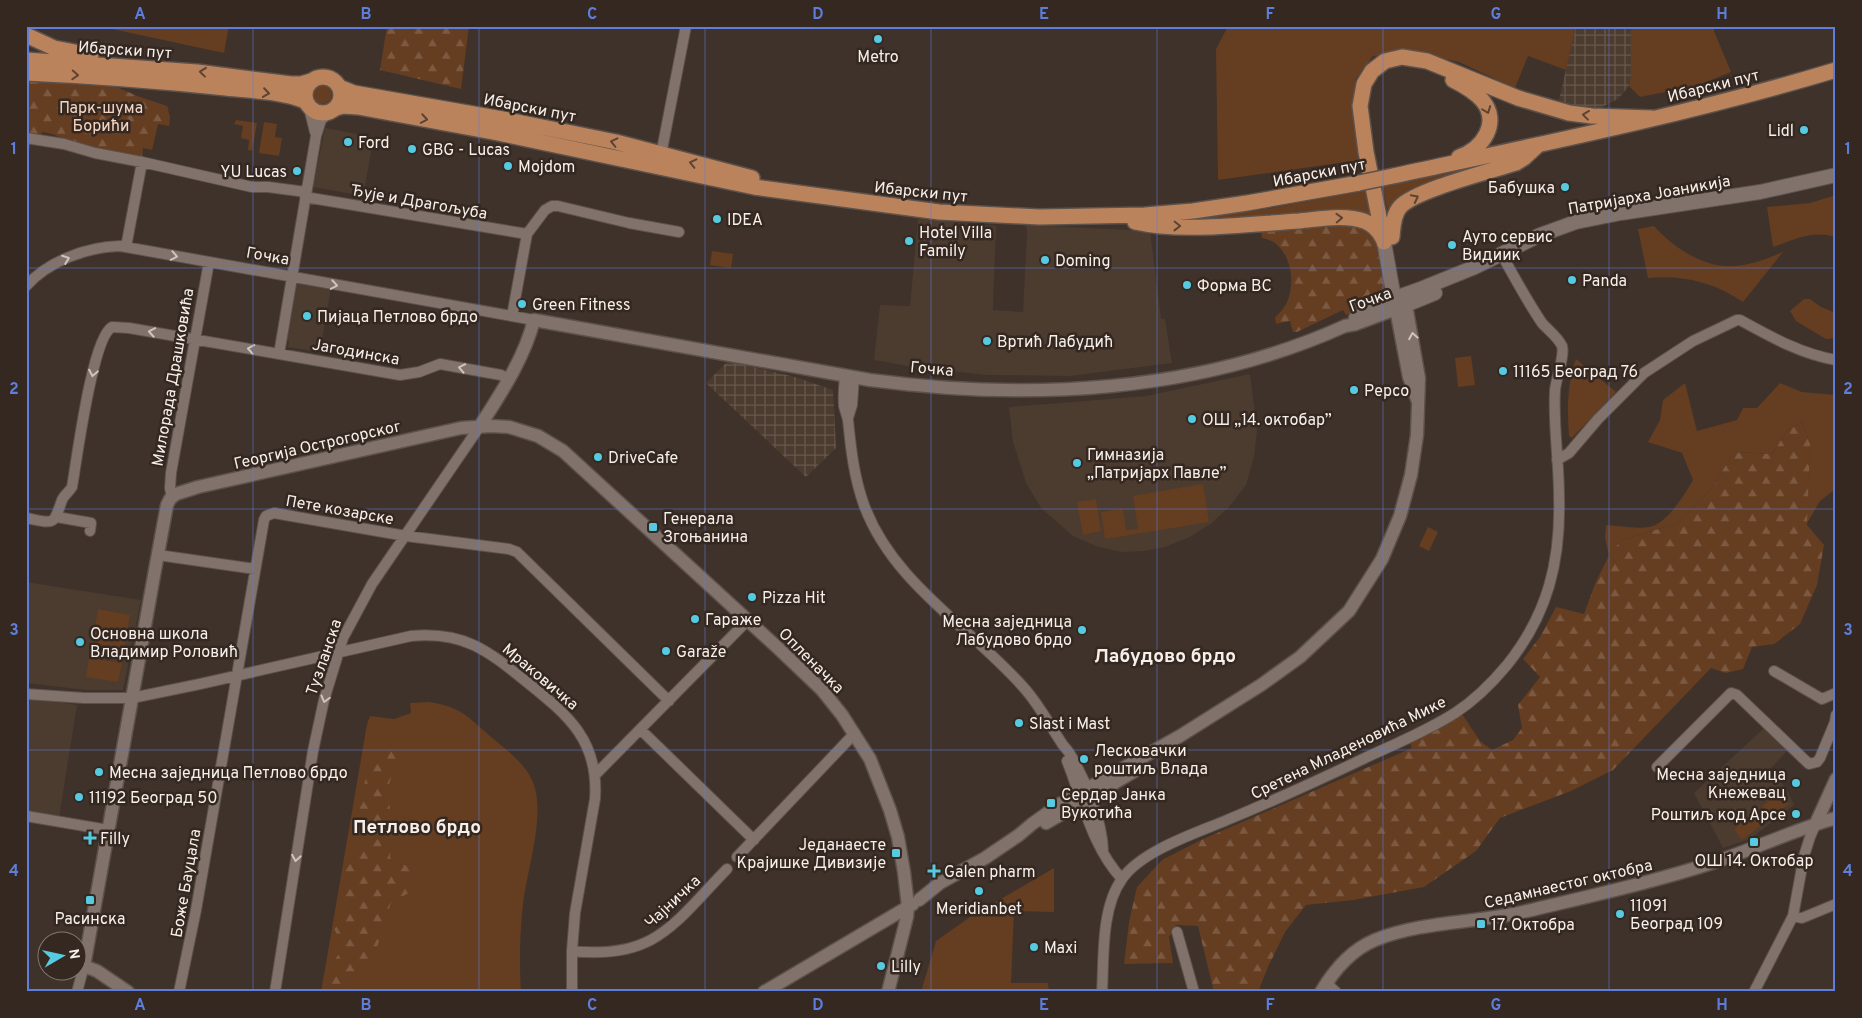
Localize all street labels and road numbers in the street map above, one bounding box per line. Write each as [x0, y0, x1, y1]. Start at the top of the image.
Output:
street label: Ибарски пут [77, 38, 172, 64]
street label: Ибарски пут [1666, 66, 1761, 108]
street label: Ибарски пут [482, 90, 578, 128]
street label: Ибарски пут [1271, 155, 1367, 193]
street label: Патријарха Јоаникија [1567, 172, 1732, 220]
street label: Ибарски пут [873, 178, 969, 208]
street label: Ђује и Драгољуба [349, 181, 489, 225]
street label: Гочка [244, 243, 291, 271]
street label: Гочка [1347, 284, 1395, 318]
street label: Милорада Драшковића [148, 287, 199, 468]
street label: Јагодинска [310, 335, 401, 370]
street label: Гочка [909, 358, 954, 382]
street label: Георгија Острогорског [232, 417, 403, 475]
street label: Пете козарске [284, 492, 395, 530]
street label: Тузланска [303, 617, 347, 698]
street label: Опленачка [774, 624, 848, 698]
street label: Мраковичка [497, 640, 582, 715]
street label: Сретена Младеновића Мике [1248, 693, 1450, 805]
street label: Боже Бауцала [168, 828, 206, 939]
street label: Седамнаестог октобра [1482, 856, 1655, 914]
street label: Чајничка [641, 872, 705, 933]

